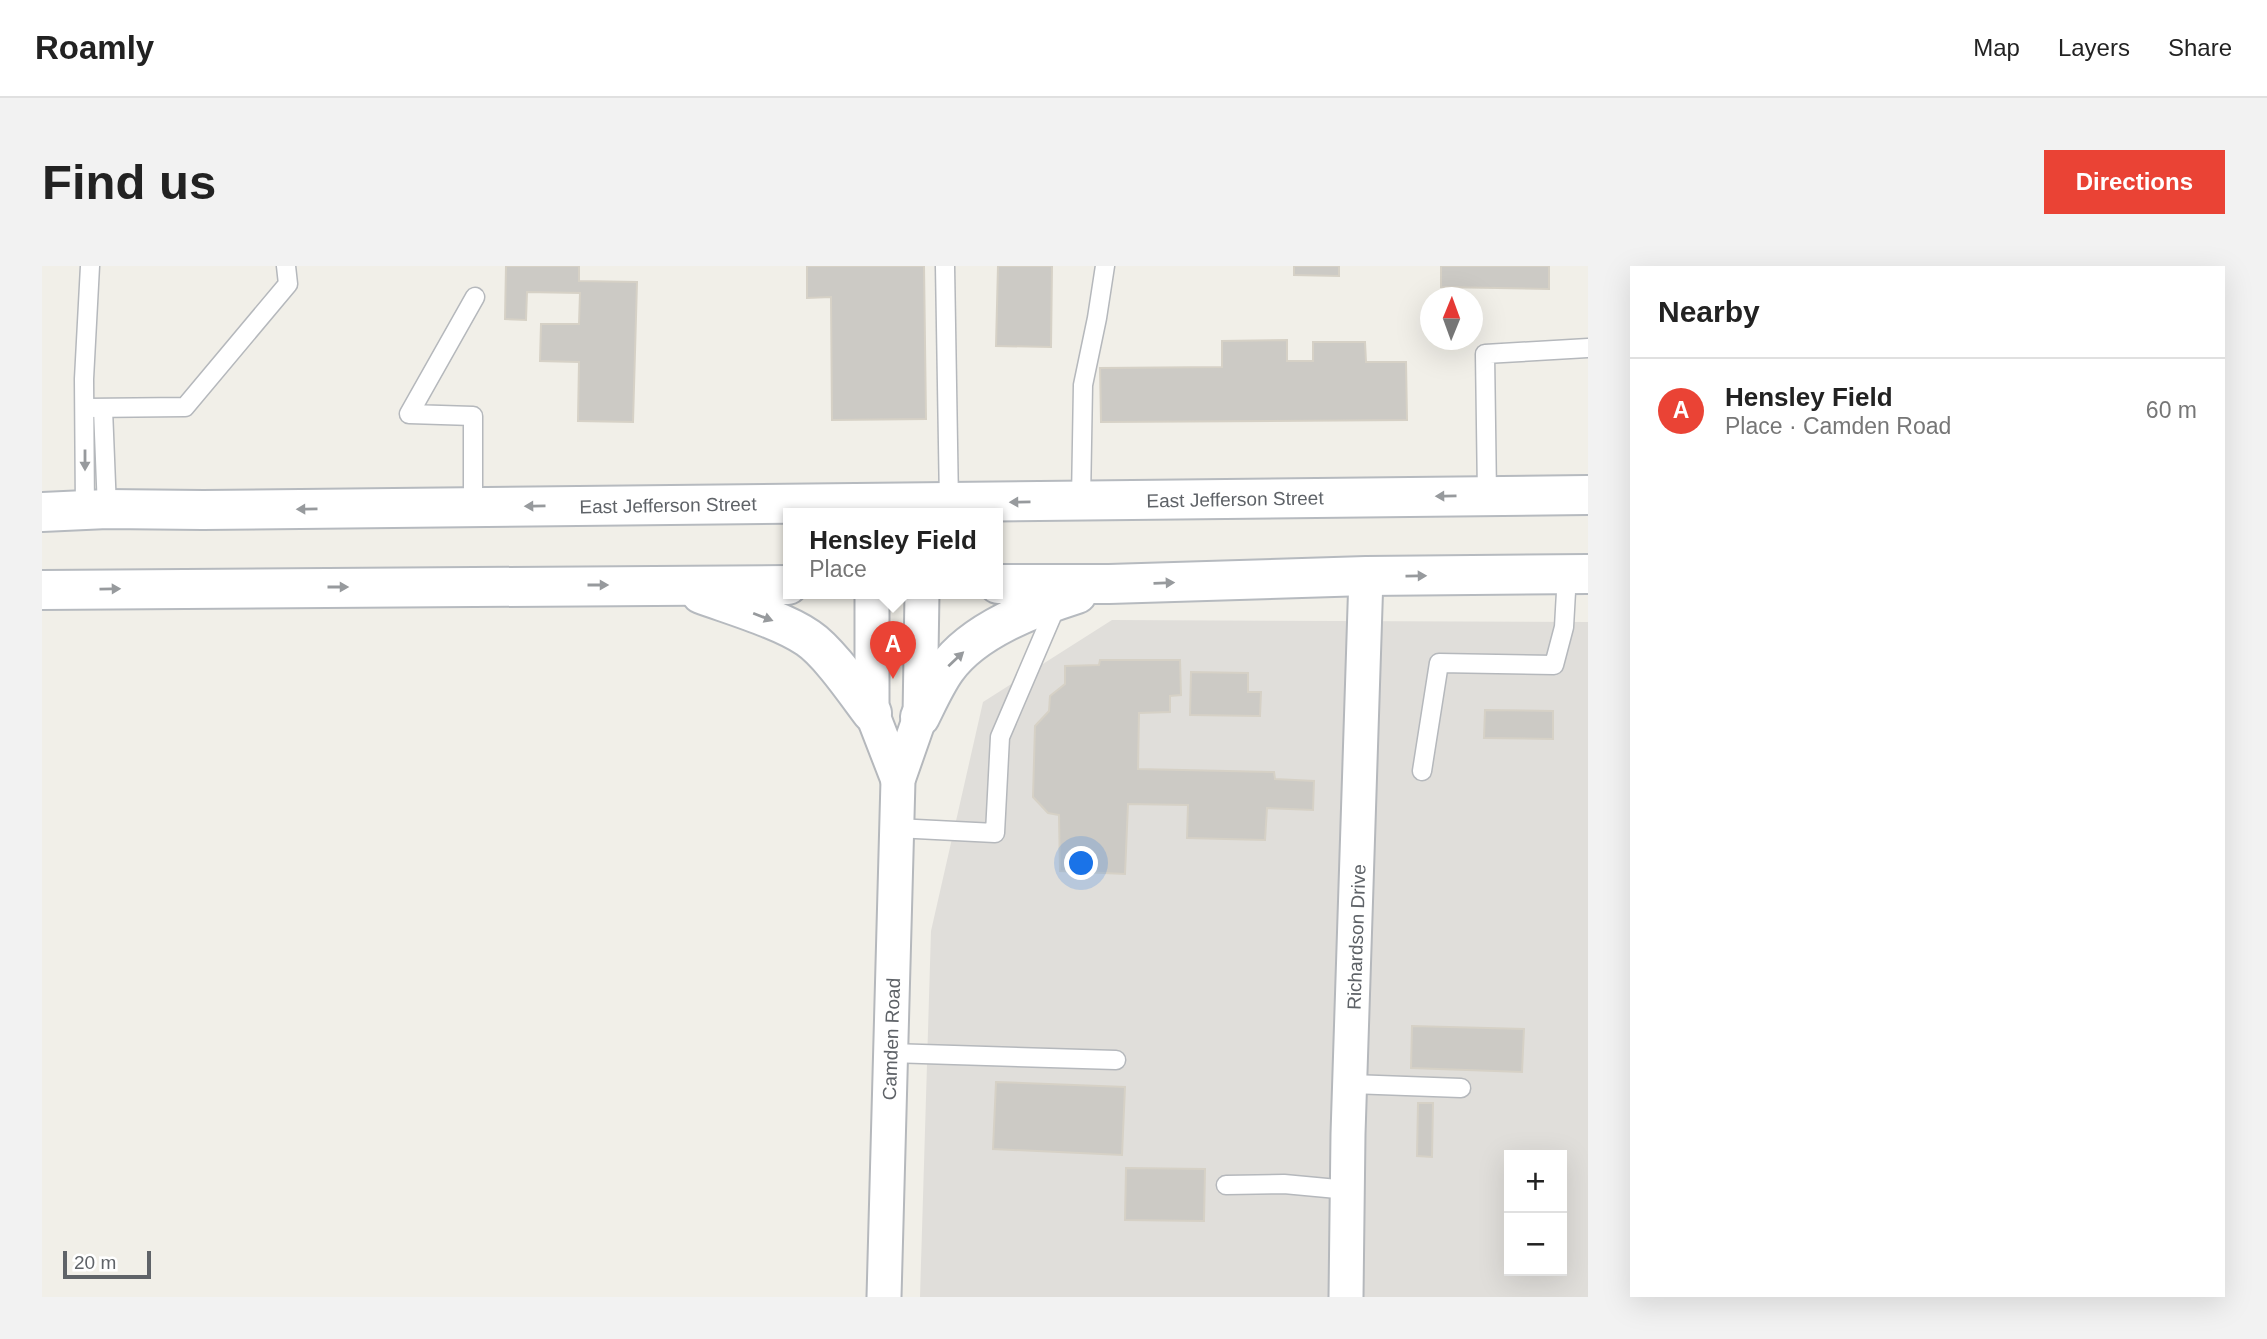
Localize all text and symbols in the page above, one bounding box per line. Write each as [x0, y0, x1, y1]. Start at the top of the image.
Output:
text: Roamly [35, 29, 154, 66]
text: Map [1973, 34, 2020, 61]
text: Layers [2058, 34, 2130, 61]
text: Share [2168, 34, 2232, 61]
button: Directions [2044, 150, 2225, 214]
text: Find us [42, 155, 216, 209]
north arrow [1420, 287, 1483, 350]
text: Nearby [1658, 295, 1760, 328]
text: Hensley Field [1725, 382, 1893, 412]
text: A [1673, 397, 1689, 423]
text: 60 m [2146, 397, 2197, 423]
text: Place · Camden Road [1725, 413, 1951, 439]
one-way arrow [79, 449, 91, 471]
street label: East Jefferson Street [1146, 487, 1324, 512]
one-way arrow [1435, 490, 1457, 502]
street label: East Jefferson Street [579, 493, 757, 518]
one-way arrow [1008, 496, 1030, 507]
one-way arrow [523, 500, 545, 512]
one-way arrow [296, 503, 318, 515]
popup [783, 508, 1003, 599]
text: Hensley Field [809, 525, 977, 555]
text: Place [809, 556, 867, 582]
one-way arrow [1405, 570, 1427, 582]
one-way arrow [1153, 577, 1175, 588]
one-way arrow [587, 580, 609, 591]
one-way arrow [327, 581, 349, 593]
one-way arrow [99, 583, 121, 595]
one-way arrow [752, 612, 773, 623]
pin: A [870, 621, 916, 679]
one-way arrow [947, 652, 964, 668]
your location [1064, 846, 1098, 880]
street label: Richardson Drive [1343, 864, 1370, 1010]
street label: Camden Road [879, 977, 904, 1101]
map controls [1504, 1150, 1567, 1276]
button: + [1504, 1150, 1567, 1213]
button: − [1504, 1213, 1567, 1276]
scale bar [63, 1248, 150, 1280]
text: 20 m [74, 1252, 116, 1273]

